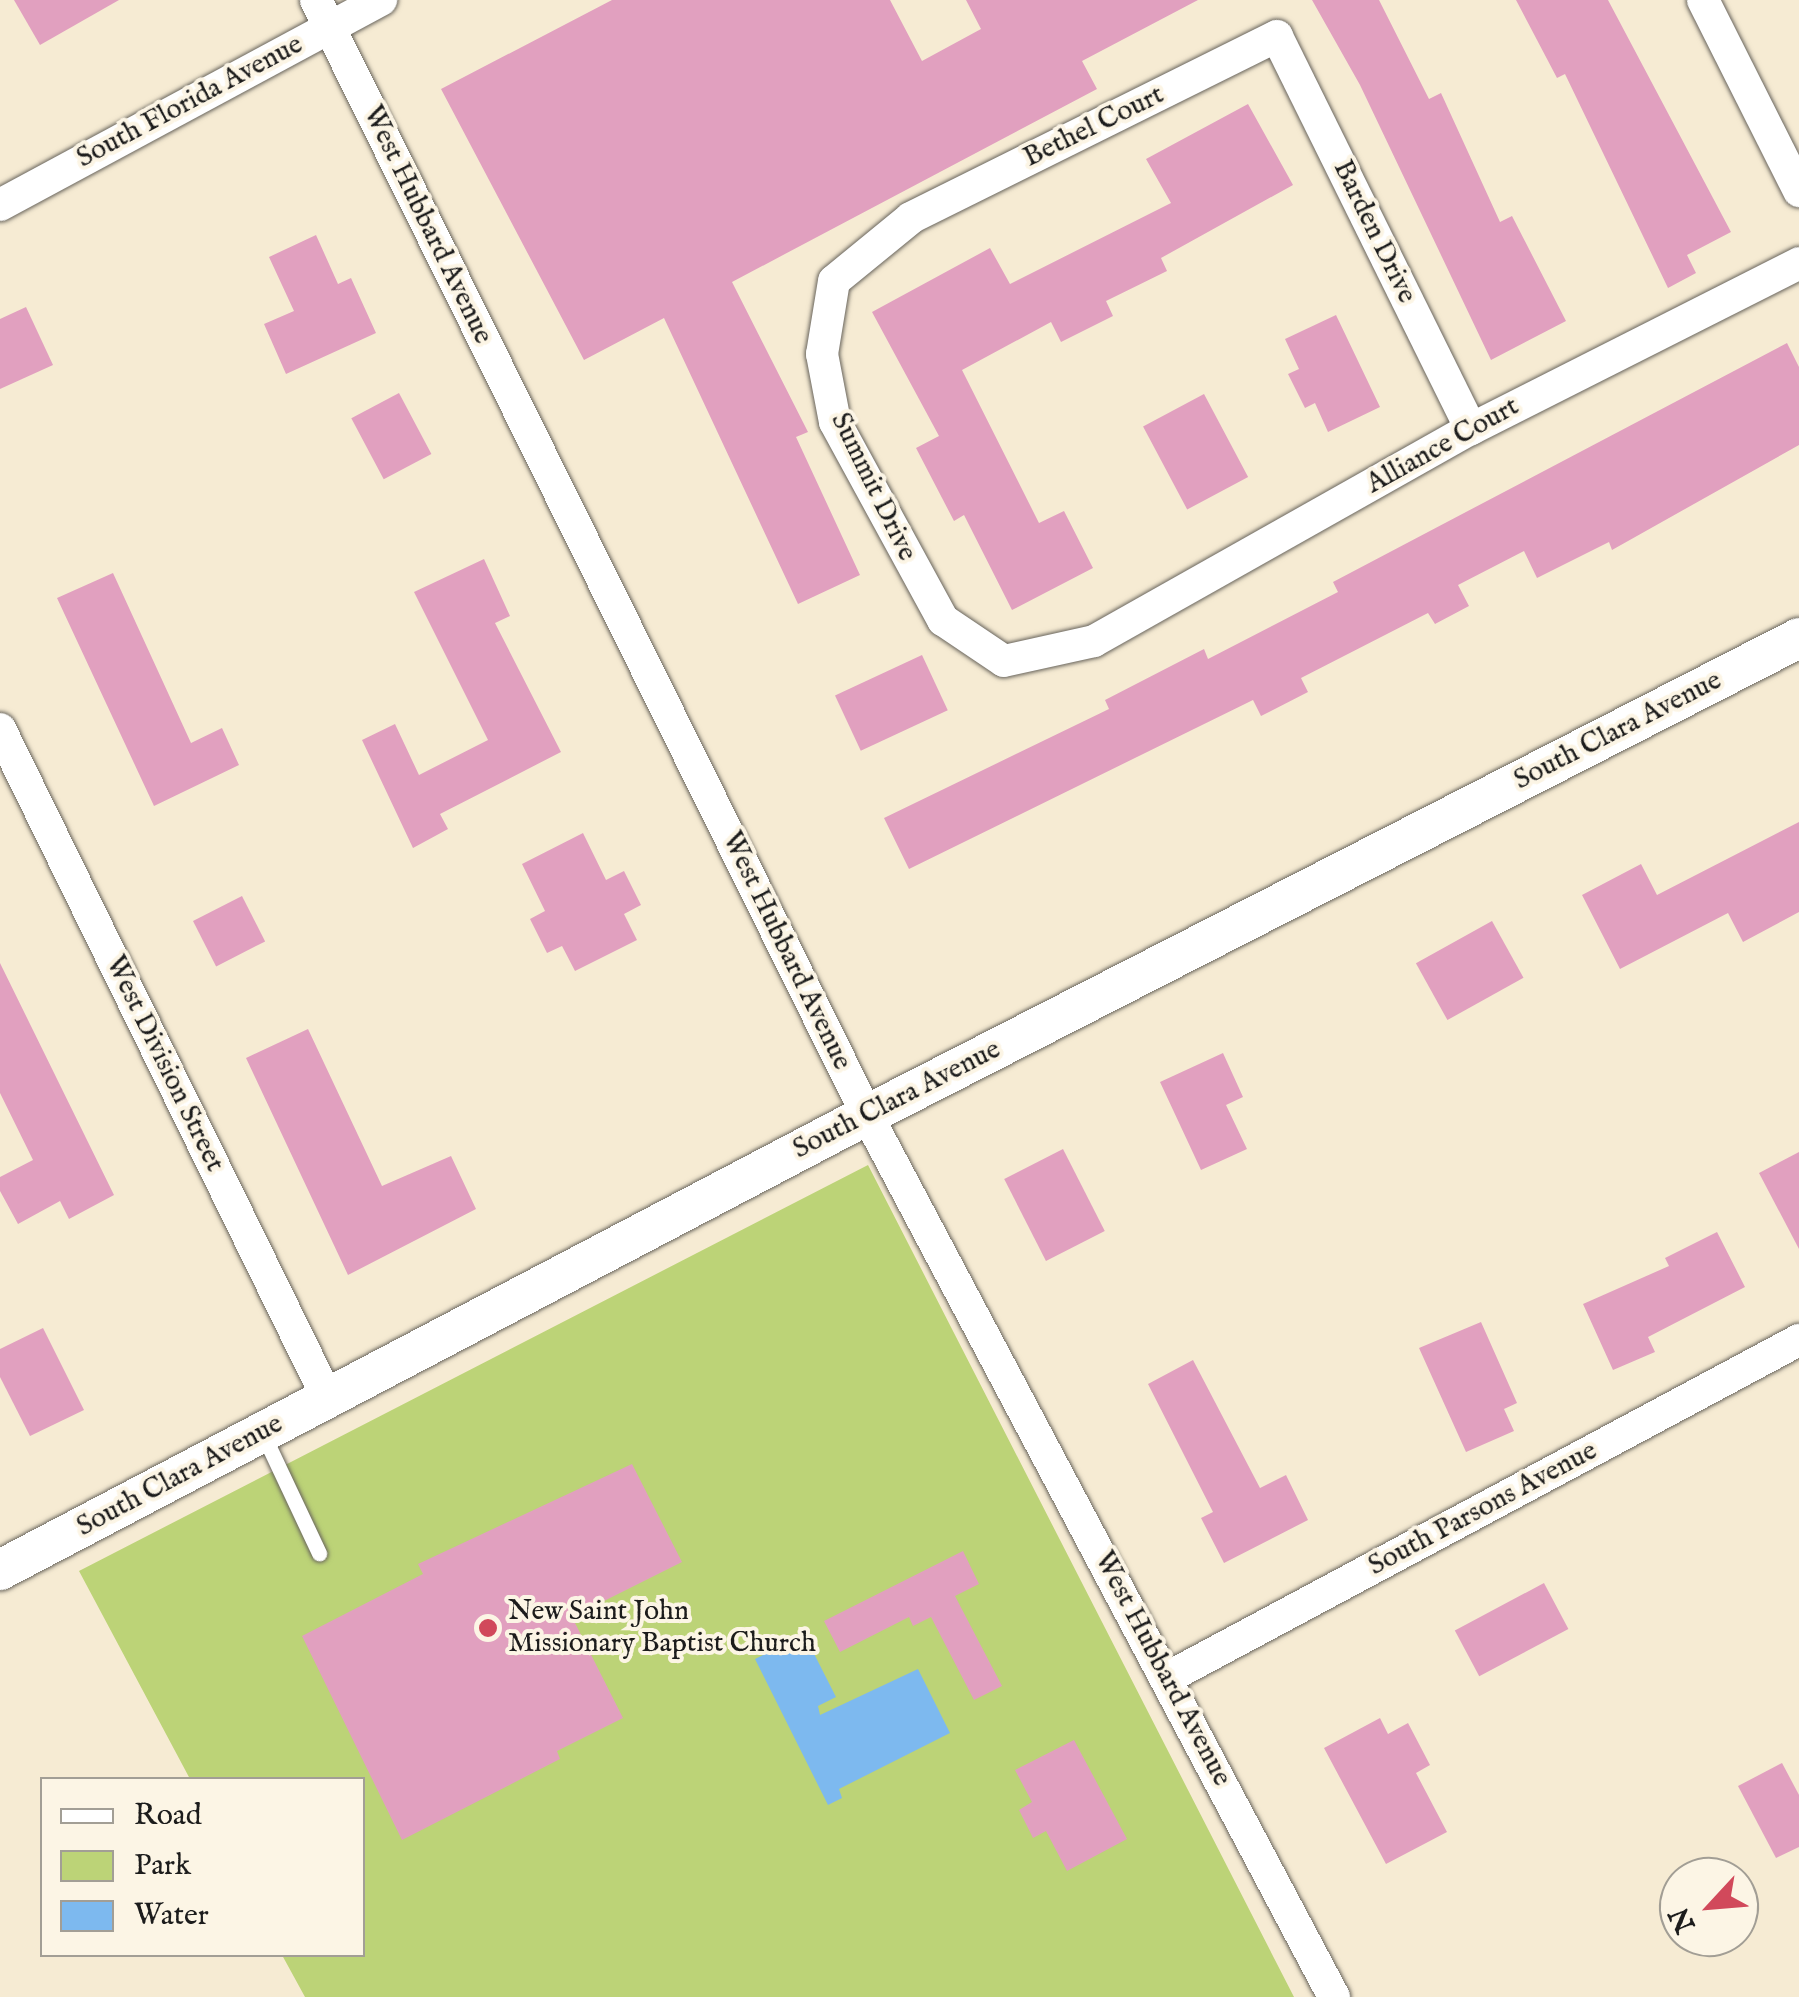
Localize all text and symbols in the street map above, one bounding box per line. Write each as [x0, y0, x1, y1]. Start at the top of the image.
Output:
street label: South Florida Avenue [71, 28, 309, 176]
street label: Bethel Court [1018, 79, 1170, 175]
street label: West Hubbard Avenue [355, 100, 499, 350]
street label: Barden Drive [1325, 155, 1423, 309]
street label: Alliance Court [1361, 390, 1525, 502]
street label: Summit Drive [823, 408, 923, 566]
street label: South Clara Avenue [1509, 664, 1727, 798]
street label: West Hubbard Avenue [714, 826, 858, 1076]
street label: West Division Street [97, 950, 231, 1178]
street label: South Clara Avenue [788, 1033, 1006, 1167]
street label: South Clara Avenue [71, 1408, 289, 1544]
street label: South Parsons Avenue [1363, 1435, 1603, 1583]
street label: West Hubbard Avenue [1086, 1546, 1238, 1792]
place label: New Saint John Missionary Baptist Church [508, 1595, 816, 1661]
marker: New Saint John Missionary Baptist Church [477, 1617, 499, 1639]
legend [40, 1777, 365, 1957]
text: Road [134, 1797, 202, 1835]
text: Park [134, 1847, 191, 1885]
north arrow [1659, 1857, 1759, 1957]
text: Water [134, 1897, 209, 1935]
text: N [1662, 1901, 1704, 1938]

